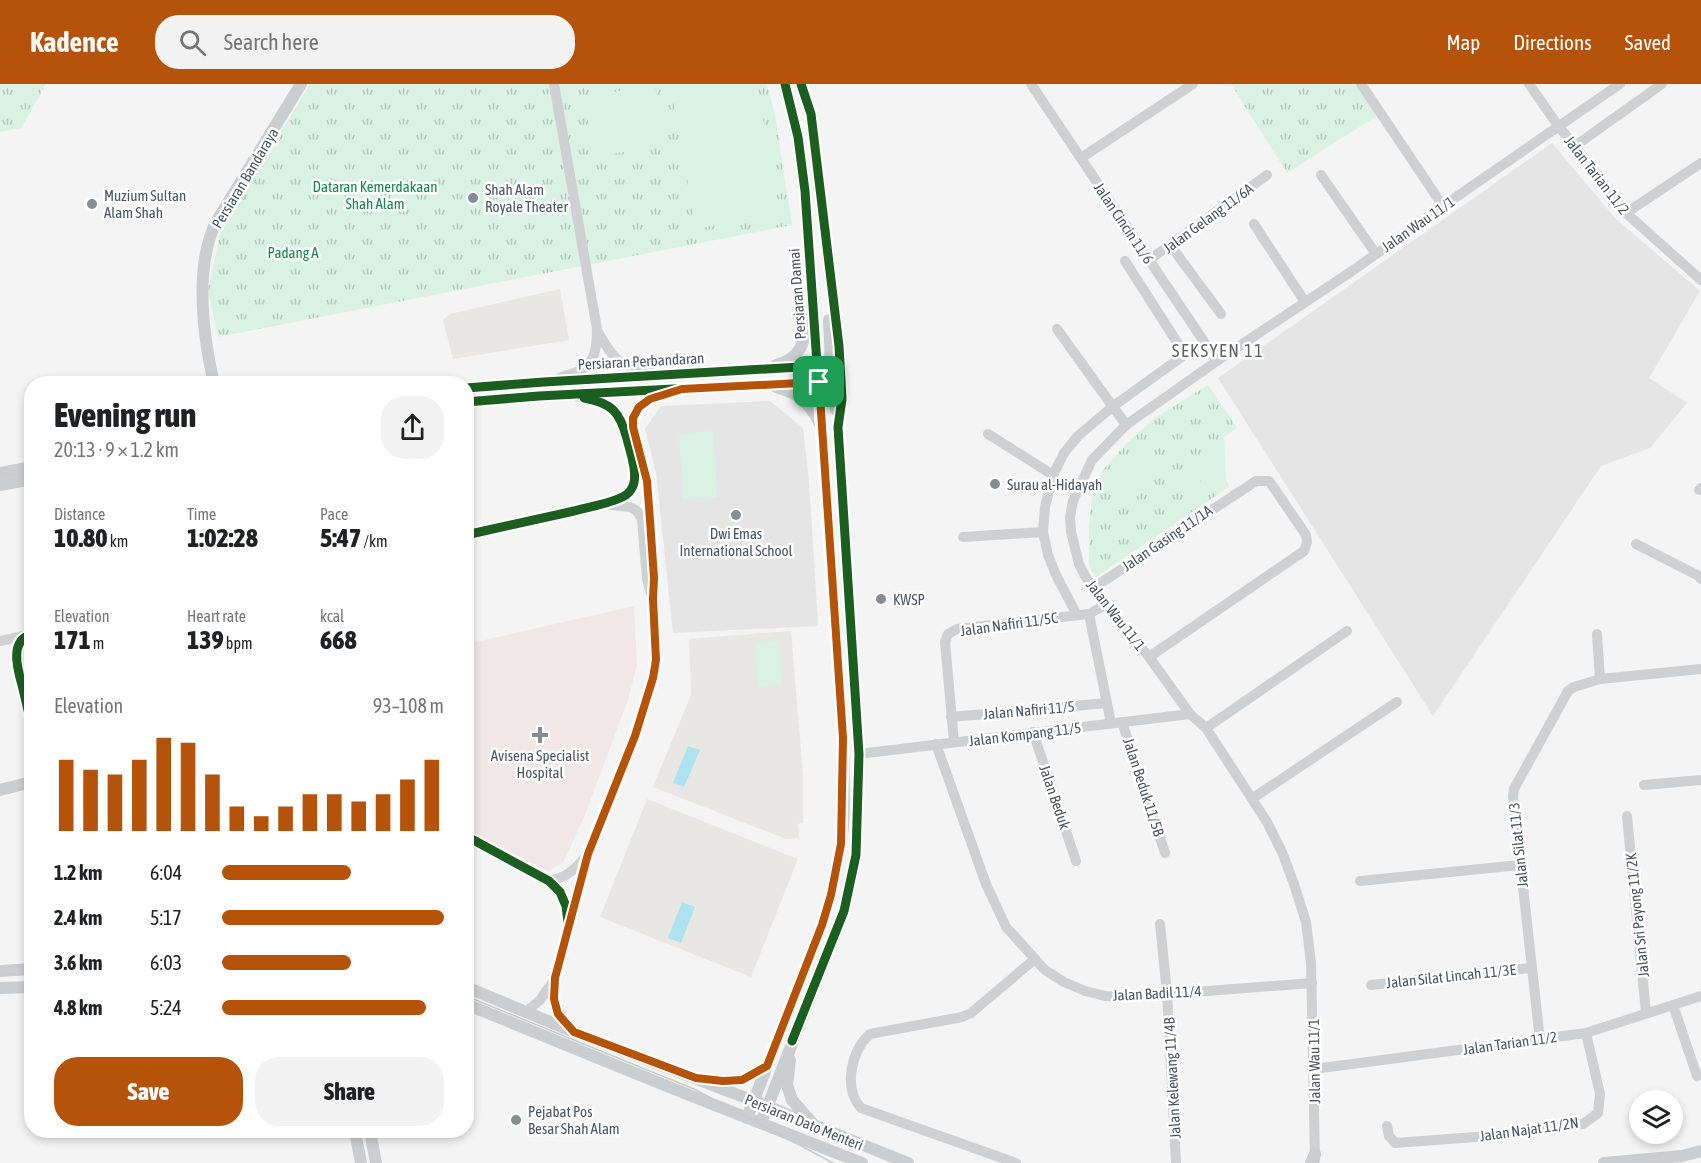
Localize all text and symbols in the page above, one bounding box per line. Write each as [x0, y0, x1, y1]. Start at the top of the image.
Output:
search box [155, 15, 575, 69]
text: Kadence [30, 26, 119, 58]
icon: search [176, 26, 209, 59]
text: Search here [224, 29, 319, 55]
text: Map [1446, 30, 1480, 54]
text: Directions [1513, 30, 1592, 54]
text: Saved [1625, 30, 1671, 54]
street label: Persiaran Bandaraya [208, 125, 282, 231]
street label: Jalan Tarian 11/2 [1561, 132, 1633, 218]
park label: Dataran Kemerdakaan Shah Alam [313, 178, 437, 212]
street label: Jalan Cincin 11/6 [1091, 179, 1157, 267]
street label: Jalan Gelang 11/6A [1160, 179, 1257, 256]
place label: Shah Alam Royale Theater [485, 181, 568, 215]
place label: Muzium Sultan Alam Shah [104, 187, 186, 221]
marker: Shah Alam Royale Theater [466, 191, 480, 205]
street label: Jalan Wau 11/1 [1378, 193, 1458, 255]
marker: Muzium Sultan Alam Shah [85, 197, 99, 211]
park label: Padang A [267, 244, 319, 261]
street label: Persiaran Damai [785, 248, 809, 340]
district label: SEKSYEN 11 [1172, 340, 1264, 361]
street label: Persiaran Perbandaran [577, 349, 705, 373]
pin [793, 356, 844, 407]
icon: arrive [802, 365, 835, 398]
text: Evening run [54, 396, 196, 434]
button: share [381, 396, 444, 459]
text: 20:13 · 9 × 1.2 km [54, 438, 179, 461]
place label: Surau al-Hidayah [1007, 476, 1102, 493]
marker: Surau al-Hidayah [988, 477, 1002, 491]
street label: Jalan Gasing 11/1A [1119, 501, 1216, 574]
text: Distance [54, 505, 105, 523]
text: Time [187, 505, 216, 523]
text: Pace [320, 505, 348, 523]
marker: Dwi Emas International School [729, 508, 743, 522]
text: 10.80 [54, 523, 108, 553]
text: 1:02:28 [187, 523, 258, 553]
text: 5:47 [320, 523, 361, 553]
place label: Dwi Emas International School [679, 525, 793, 559]
text: km [108, 532, 128, 550]
text: /km [361, 532, 387, 550]
street label: Jalan Wau 11/1 [1083, 576, 1149, 654]
place label: KWSP [893, 591, 925, 608]
marker: KWSP [874, 592, 888, 606]
text: Elevation [54, 607, 109, 625]
text: Heart rate [187, 607, 246, 625]
text: kcal [320, 607, 344, 625]
street label: Jalan Nafiri 11/5C [959, 609, 1059, 639]
text: 171 [54, 625, 91, 655]
text: 139 [187, 625, 224, 655]
text: 668 [320, 625, 357, 655]
text: m [91, 634, 104, 652]
text: bpm [224, 634, 253, 652]
text: Elevation [54, 694, 123, 717]
text: 93–108 m [373, 694, 444, 717]
street label: Jalan Nafiri 11/5 [983, 698, 1075, 722]
street label: Jalan Kompang 11/5 [968, 719, 1082, 749]
marker: Avisena Specialist Hospital [531, 726, 549, 744]
street label: Jalan Beduk 11/5B [1120, 736, 1168, 838]
place label: Avisena Specialist Hospital [491, 747, 589, 781]
street label: Jalan Beduk [1036, 763, 1074, 832]
street label: Jalan Silat 11/3 [1505, 802, 1531, 888]
street label: Jalan Sri Payong 11/2K [1622, 851, 1652, 978]
text: 1.2 km [54, 861, 102, 884]
text: 6:04 [150, 861, 182, 884]
text: 2.4 km [54, 906, 102, 929]
text: 5:17 [150, 906, 182, 929]
text: 3.6 km [54, 951, 102, 974]
text: 6:03 [150, 951, 182, 974]
street label: Jalan Silat Lincah 11/3E [1385, 961, 1517, 991]
street label: Jalan Badil 11/4 [1112, 982, 1202, 1004]
text: 4.8 km [54, 996, 102, 1019]
text: 5:24 [150, 996, 182, 1019]
street label: Jalan Kelewang 11/4B [1160, 1017, 1184, 1139]
street label: Jalan Wau 11/1 [1305, 1018, 1323, 1104]
street label: Jalan Tarian 11/2 [1462, 1028, 1558, 1058]
button: Save [54, 1057, 243, 1126]
button: Share [255, 1057, 444, 1126]
street label: Persiaran Dato Menteri [742, 1090, 866, 1154]
map controls [1629, 1090, 1683, 1144]
button: layers [1629, 1090, 1683, 1144]
place label: Pejabat Pos Besar Shah Alam [528, 1103, 620, 1137]
marker: Pejabat Pos Besar Shah Alam [509, 1113, 523, 1127]
street label: Jalan Najat 11/2N [1478, 1114, 1580, 1144]

